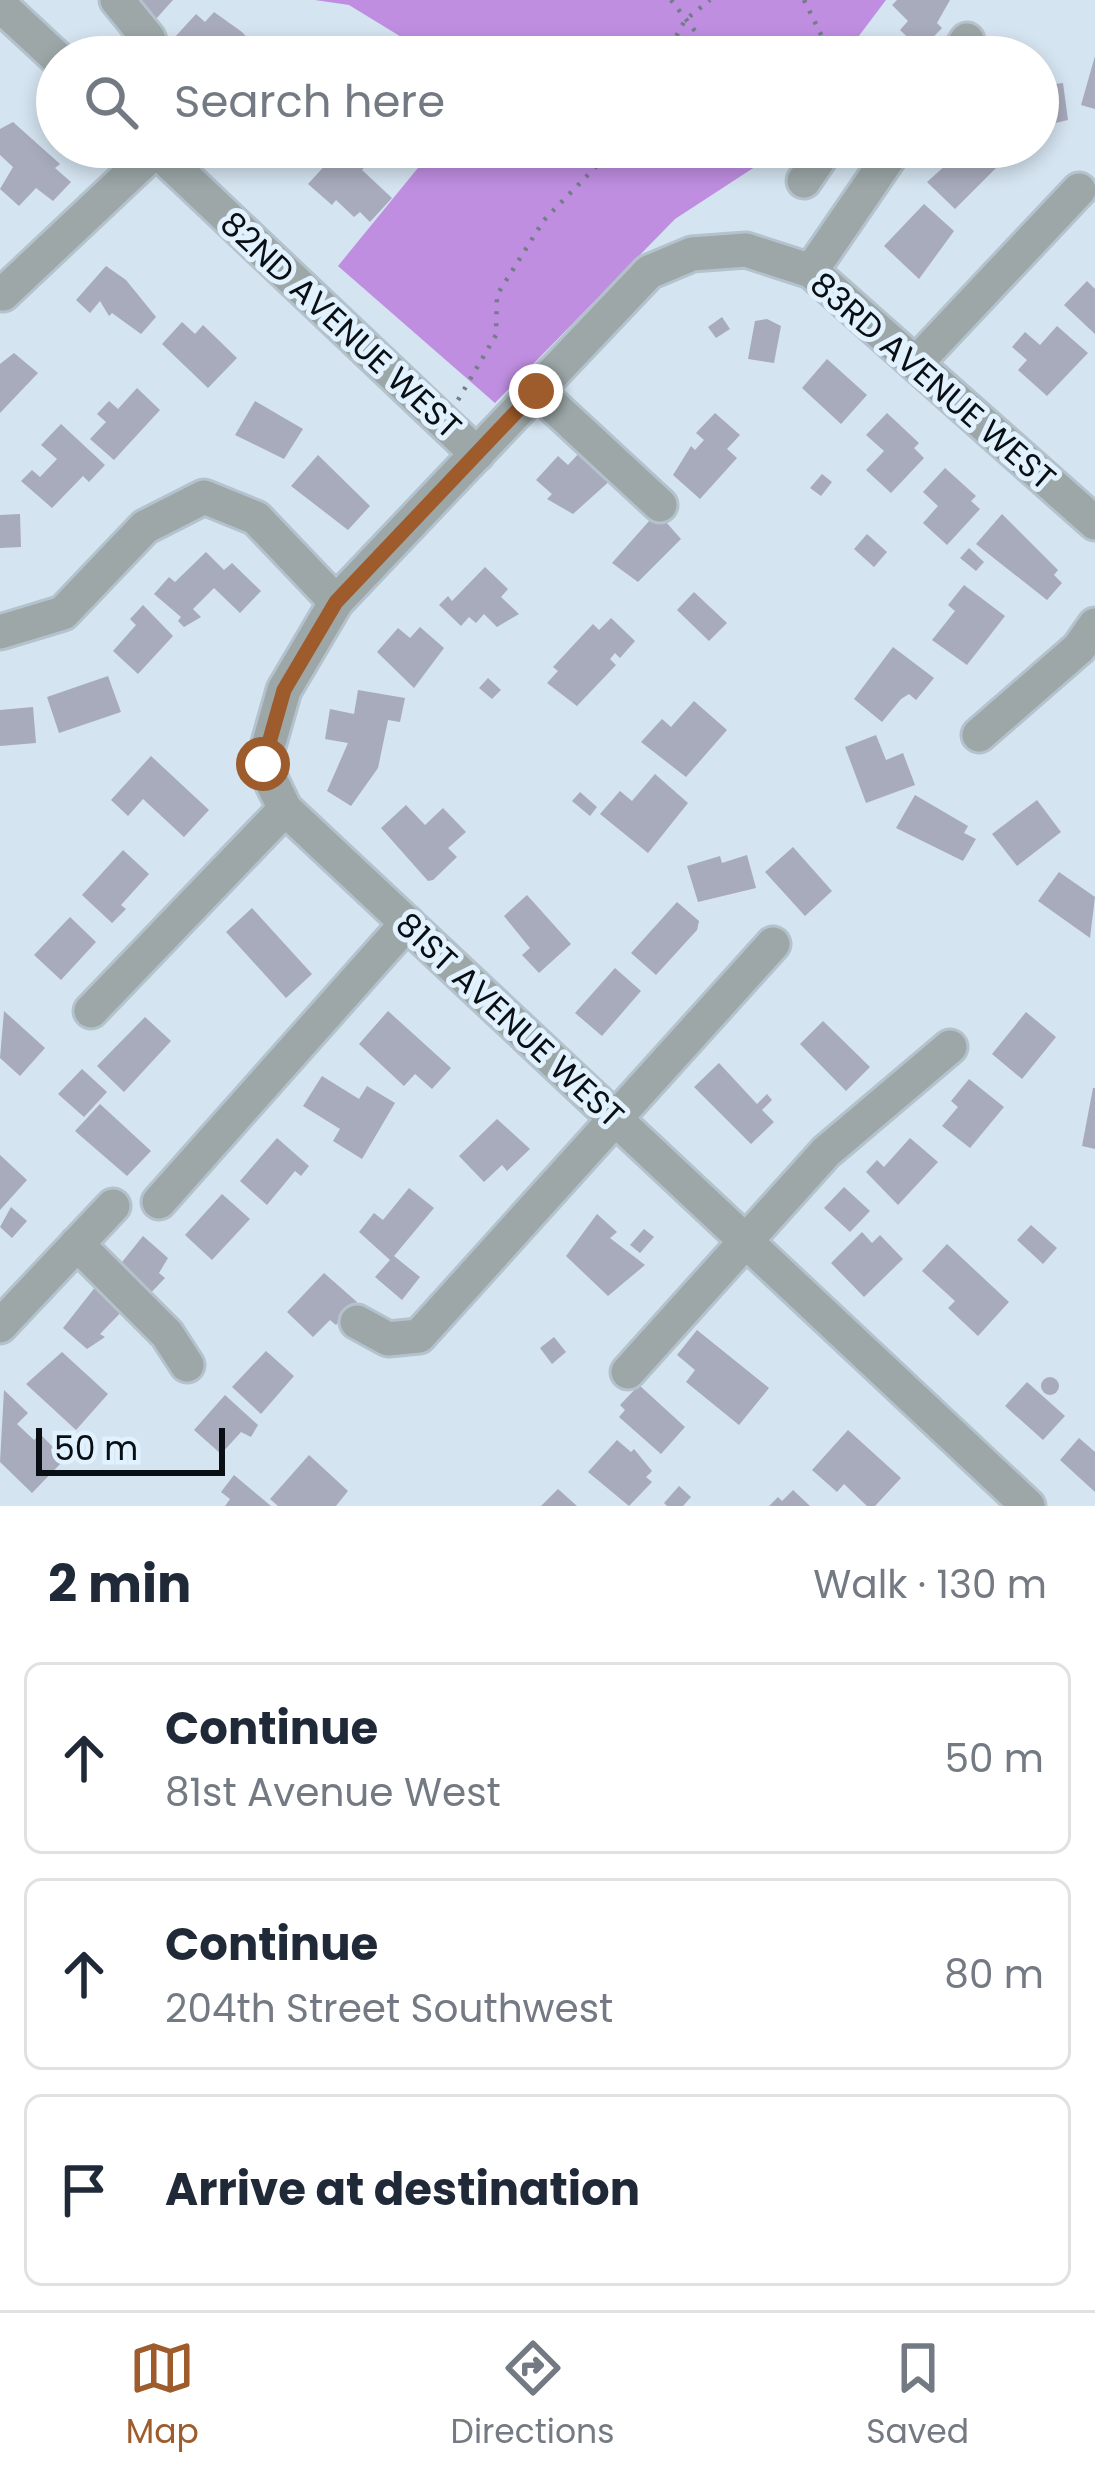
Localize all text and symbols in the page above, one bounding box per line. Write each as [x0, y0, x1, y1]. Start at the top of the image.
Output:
search box [36, 36, 1059, 168]
icon: search [78, 69, 144, 135]
text: Search here [174, 70, 445, 133]
street label: 82ND AVENUE WEST [210, 201, 472, 449]
street label: 83RD AVENUE WEST [800, 261, 1066, 501]
route end [509, 364, 563, 418]
route start [236, 737, 290, 791]
street label: 81ST AVENUE WEST [386, 902, 634, 1138]
scale bar [36, 1422, 225, 1475]
text: 50 m [54, 1425, 138, 1472]
text: 2 min [48, 1548, 191, 1620]
text: Walk · 130 m [813, 1557, 1047, 1612]
text: Continue [165, 1697, 378, 1760]
icon: ahead [51, 1725, 117, 1791]
text: 50 m [944, 1731, 1044, 1786]
text: 81st Avenue West [165, 1765, 501, 1820]
text: Continue [165, 1913, 378, 1976]
icon: ahead [51, 1941, 117, 2007]
text: 80 m [944, 1947, 1044, 2002]
text: 204th Street Southwest [165, 1981, 613, 2036]
icon: arrive [51, 2157, 117, 2223]
text: Arrive at destination [165, 2158, 640, 2221]
tab: Map [126, 2335, 199, 2457]
tab: Directions [451, 2335, 614, 2457]
tab: Saved [866, 2335, 969, 2457]

